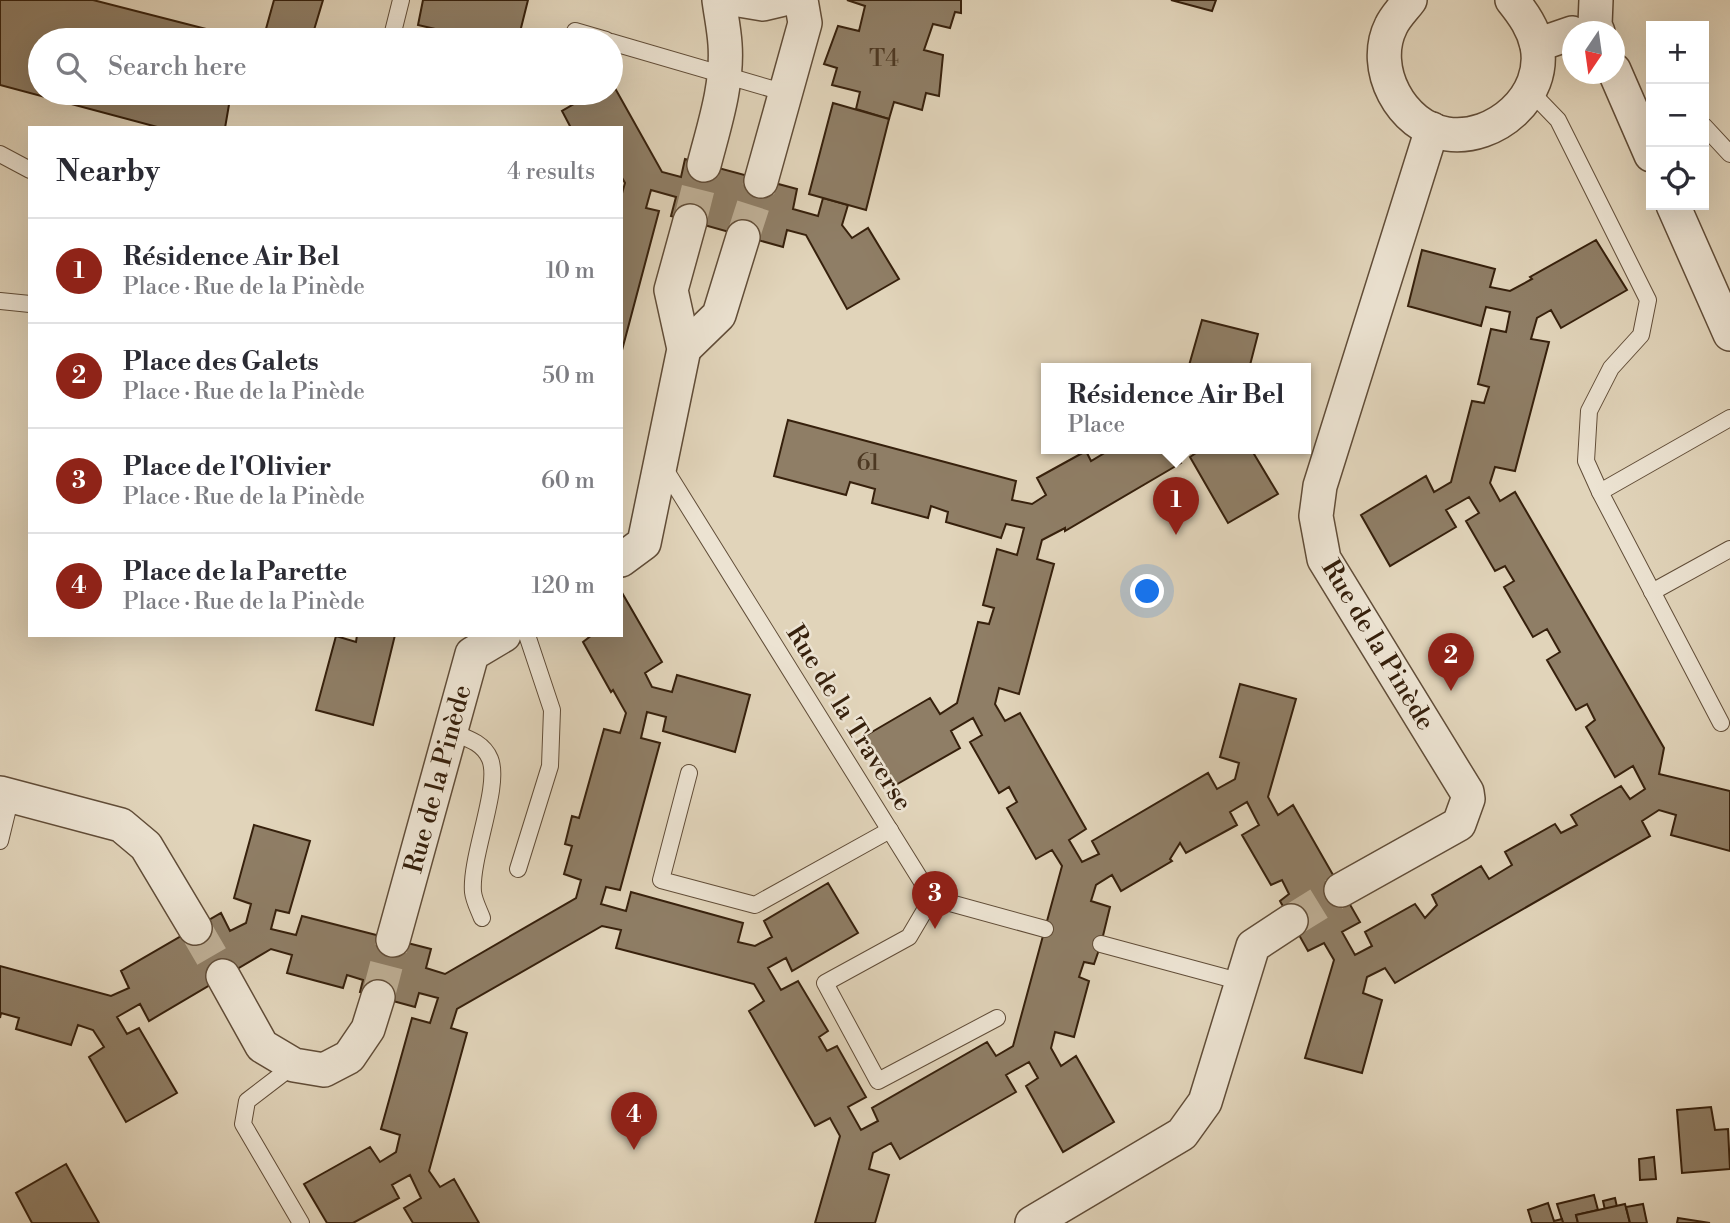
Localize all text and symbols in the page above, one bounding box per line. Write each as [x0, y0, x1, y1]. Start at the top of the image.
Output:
north arrow [1562, 21, 1625, 84]
map controls [1646, 21, 1709, 210]
button: + [1646, 21, 1709, 84]
search box [28, 28, 623, 105]
house number: T4 [869, 45, 899, 73]
icon: search [52, 48, 90, 86]
text: Search here [108, 51, 247, 83]
button: − [1646, 84, 1709, 147]
button: locate [1646, 147, 1709, 210]
text: Nearby [56, 153, 160, 191]
text: 4 results [507, 158, 595, 186]
text: Résidence Air Bel [123, 241, 339, 273]
text: 1 [73, 257, 85, 285]
text: 10 m [546, 257, 595, 285]
text: Place · Rue de la Pinède [123, 273, 365, 301]
text: Place des Galets [123, 346, 319, 378]
text: 2 [72, 362, 86, 390]
text: 50 m [542, 362, 595, 390]
popup [1041, 363, 1311, 454]
text: Place · Rue de la Pinède [123, 378, 365, 406]
text: Résidence Air Bel [1068, 379, 1284, 411]
text: Place [1068, 411, 1125, 439]
house number: 61 [856, 449, 880, 477]
text: Place de l'Olivier [123, 451, 331, 483]
text: 3 [72, 467, 86, 495]
text: 60 m [541, 467, 595, 495]
pin: 1 [1153, 477, 1199, 535]
text: Place · Rue de la Pinède [123, 483, 365, 511]
street label: Rue de la Pinède [1314, 554, 1442, 736]
text: Place de la Parette [123, 556, 347, 588]
text: 4 [71, 572, 87, 600]
text: 120 m [531, 572, 595, 600]
your location [1130, 574, 1164, 608]
text: Place · Rue de la Pinède [123, 588, 365, 616]
street label: Rue de la Traverse [779, 619, 919, 817]
pin: 2 [1428, 633, 1474, 691]
street label: Rue de la Pinède [397, 681, 479, 877]
pin: 3 [912, 871, 958, 929]
pin: 4 [611, 1092, 657, 1150]

